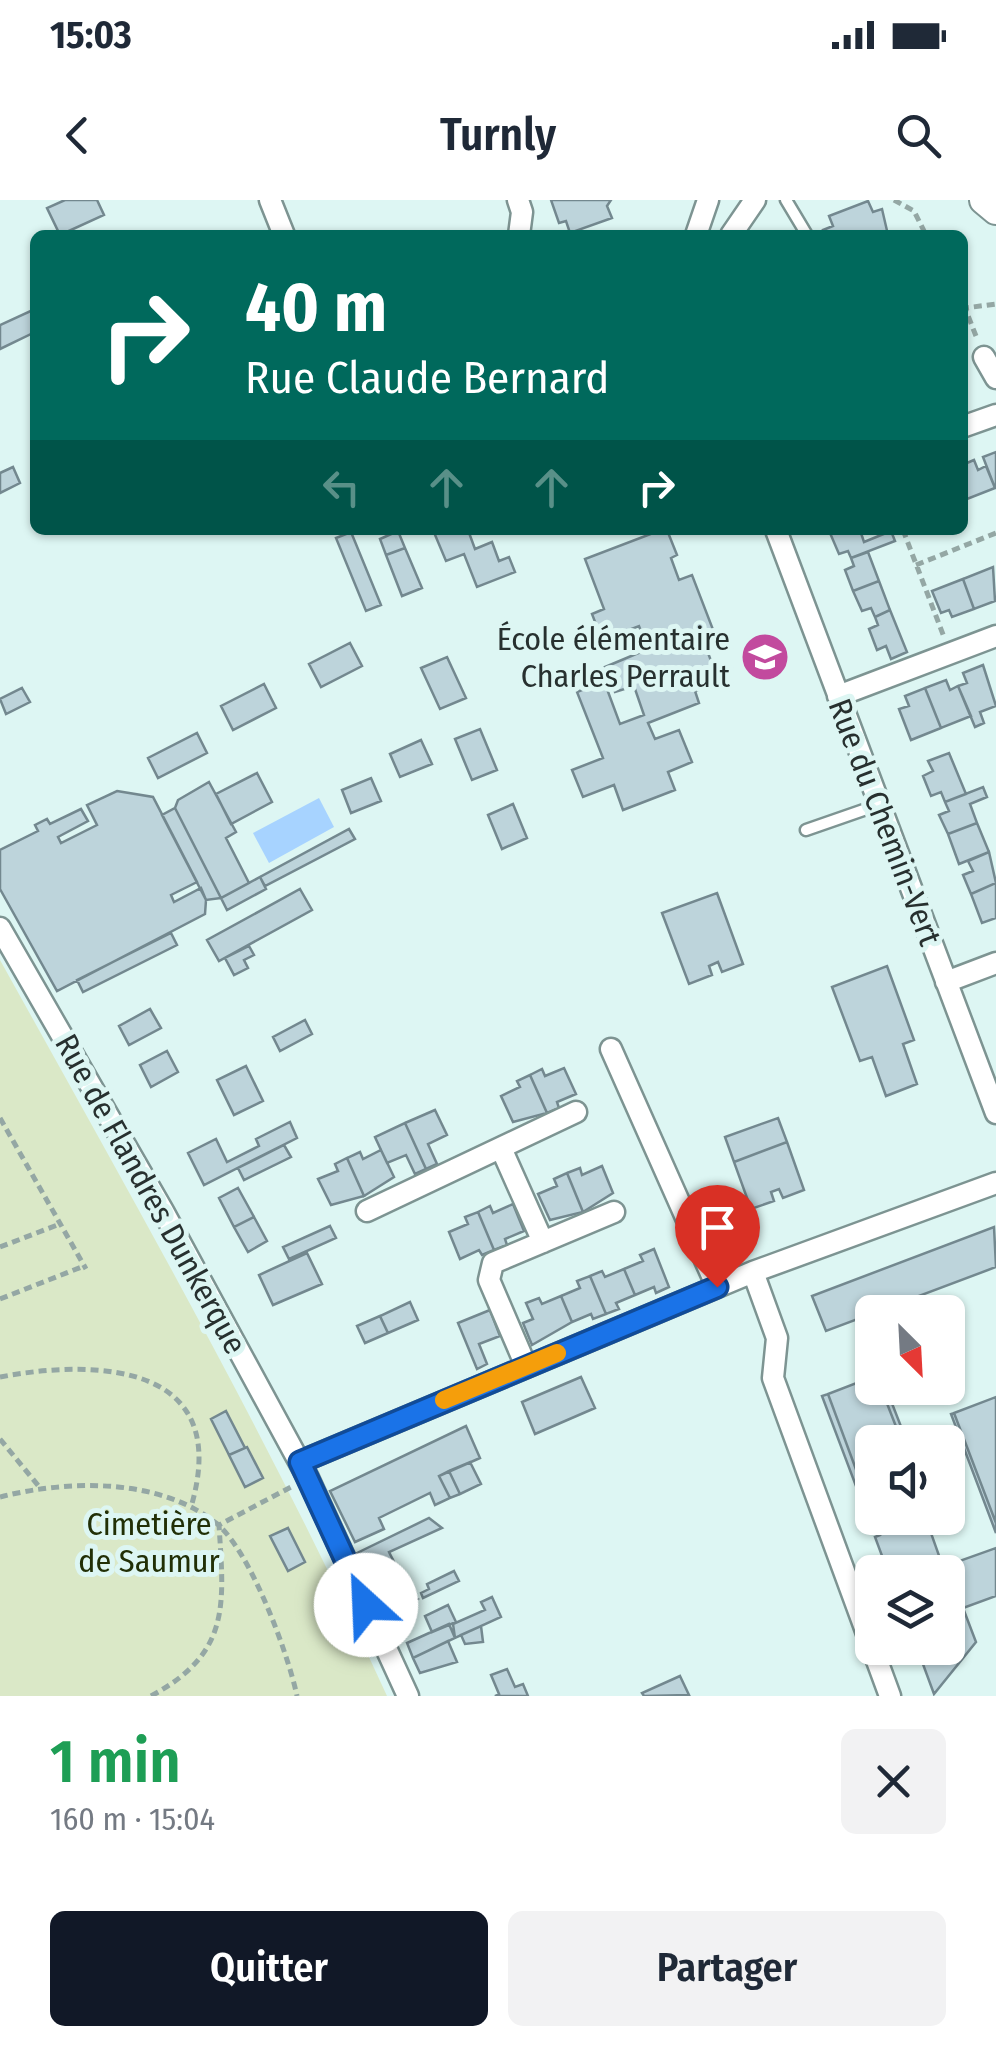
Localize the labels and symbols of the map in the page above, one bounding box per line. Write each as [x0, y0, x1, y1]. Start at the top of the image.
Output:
place label: École élémentaire Charles Perrault [497, 620, 731, 695]
school or university icon: École élémentaire Charles Perrault [739, 631, 791, 683]
street label: Rue du Chemin-Vert [820, 693, 950, 951]
street label: Rue de Flandres Dunkerque [47, 1028, 255, 1360]
pin [675, 1185, 760, 1288]
north arrow [855, 1295, 965, 1405]
park label: Cimetière de Saumur [78, 1505, 220, 1580]
position arrow [314, 1553, 418, 1657]

